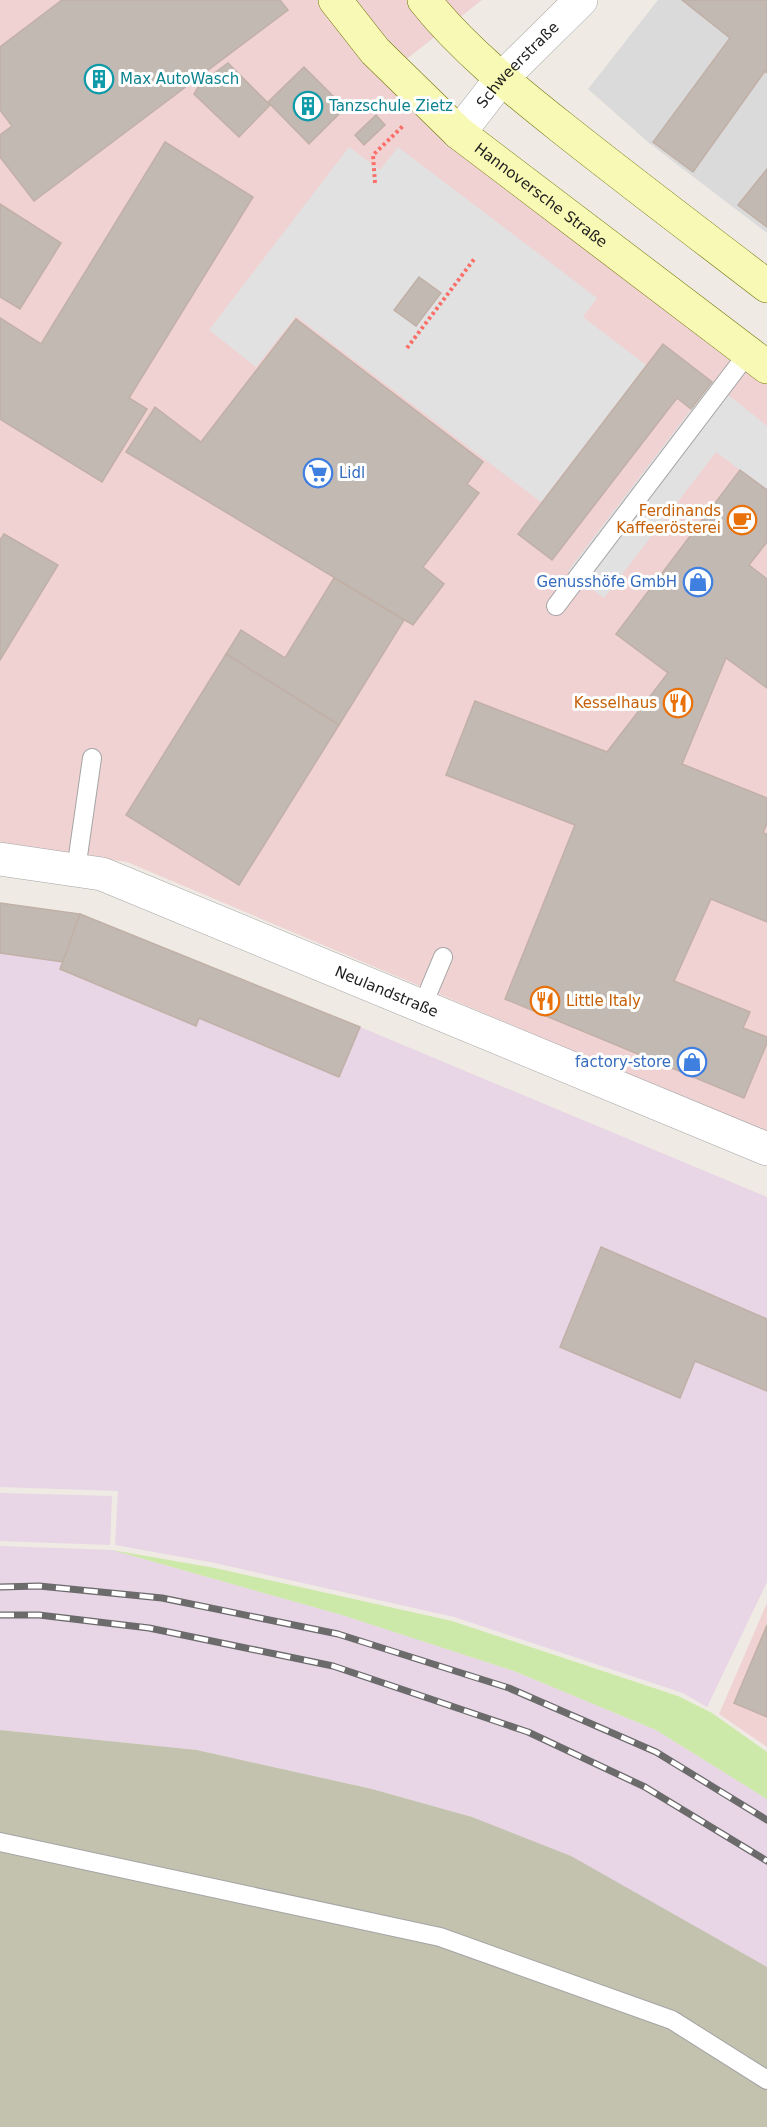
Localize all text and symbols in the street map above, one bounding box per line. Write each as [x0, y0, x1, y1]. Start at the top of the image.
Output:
street label: Schweerstraße [473, 18, 563, 112]
building icon: Max AutoWasch [83, 63, 115, 95]
place label: Max AutoWasch [120, 70, 239, 88]
building icon: Tanzschule Zietz [292, 90, 324, 122]
place label: Tanzschule Zietz [328, 97, 453, 115]
street label: Hannoversche Straße [471, 139, 611, 251]
supermarket icon: Lidl [302, 457, 334, 489]
place label: Lidl [339, 464, 365, 482]
place label: Ferdinands Kaffeerösterei [616, 502, 721, 537]
cafe icon: Ferdinands Kaffeerösterei [726, 504, 758, 536]
shop icon: Genusshöfe GmbH [682, 566, 714, 598]
place label: Genusshöfe GmbH [537, 573, 677, 591]
restaurant icon: Kesselhaus [662, 687, 694, 719]
place label: Kesselhaus [574, 694, 657, 712]
street label: Neulandstraße [332, 962, 441, 1021]
restaurant icon: Little Italy [529, 985, 561, 1017]
place label: Little Italy [566, 992, 641, 1010]
shop icon: factory-store [676, 1046, 708, 1078]
place label: factory-store [575, 1053, 671, 1071]

